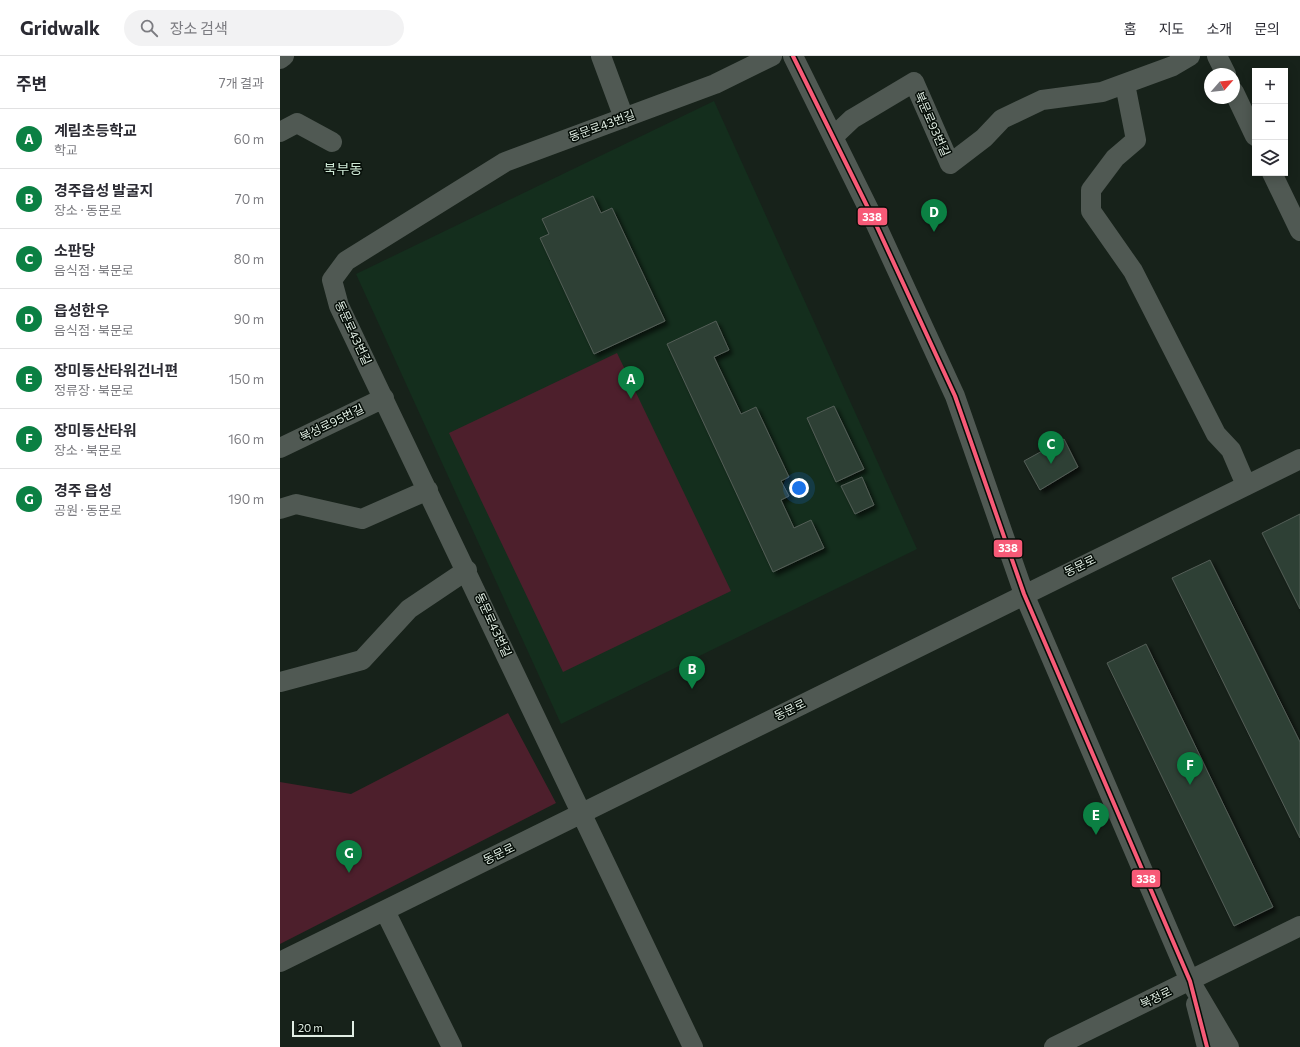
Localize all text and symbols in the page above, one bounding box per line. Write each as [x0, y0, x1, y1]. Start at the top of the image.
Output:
search box [124, 10, 404, 46]
text: Gridwalk [20, 16, 100, 39]
icon: search [138, 17, 160, 39]
text: 장소 검색 [170, 19, 228, 37]
text: 홈 [1124, 20, 1137, 37]
text: 지도 [1159, 20, 1184, 37]
text: 소개 [1206, 20, 1232, 37]
text: 문의 [1254, 20, 1280, 37]
north arrow [1204, 68, 1240, 104]
map controls [1252, 68, 1288, 176]
button: + [1252, 68, 1288, 104]
text: 주변 [16, 73, 47, 94]
text: 7개 결과 [219, 75, 264, 91]
street label: 북문로93번길 [912, 89, 953, 158]
button: − [1252, 104, 1288, 140]
street label: 동문로43번길 [567, 107, 637, 143]
text: 계림초등학교 [54, 121, 137, 139]
text: A [24, 131, 34, 147]
text: 60 m [234, 131, 264, 147]
button: layers [1252, 140, 1288, 176]
text: 학교 [54, 142, 78, 158]
district label: 북부동 [324, 160, 362, 177]
text: 경주읍성 발굴지 [54, 181, 153, 199]
text: B [25, 191, 33, 207]
text: 70 m [235, 191, 264, 207]
pin: D [921, 199, 947, 232]
text: 장소 · 동문로 [54, 202, 122, 218]
line badge: 338 [857, 207, 888, 226]
text: 338 [862, 210, 882, 223]
text: 소판당 [54, 241, 95, 259]
text: C [25, 251, 33, 267]
text: 80 m [234, 251, 264, 267]
text: 음식점 · 북문로 [54, 262, 134, 278]
street label: 동문로43번길 [333, 298, 375, 367]
text: 읍성한우 [54, 301, 109, 319]
text: D [24, 311, 34, 327]
text: 90 m [234, 311, 264, 327]
text: 음식점 · 북문로 [54, 322, 134, 338]
text: 장미동산타워건너편 [54, 361, 178, 379]
pin: A [618, 366, 644, 399]
text: E [25, 371, 33, 387]
text: 150 m [229, 371, 264, 387]
text: 정류장 · 북문로 [54, 382, 134, 398]
street label: 북성로95번길 [297, 401, 366, 444]
text: 장미동산타워 [54, 421, 137, 439]
text: F [25, 431, 33, 447]
text: 160 m [228, 431, 264, 447]
pin: C [1038, 431, 1064, 464]
text: 장소 · 북문로 [54, 442, 122, 458]
your location [789, 478, 809, 498]
text: 경주 읍성 [54, 481, 112, 499]
text: G [24, 491, 34, 507]
text: 190 m [228, 491, 264, 507]
text: 공원 · 동문로 [54, 502, 122, 518]
line badge: 338 [993, 539, 1023, 558]
text: 338 [998, 541, 1018, 554]
street label: 동문로 [1062, 552, 1098, 579]
street label: 동문로43번길 [473, 590, 515, 659]
pin: B [679, 656, 705, 689]
street label: 동문로 [772, 696, 808, 723]
pin: F [1177, 752, 1203, 785]
pin: E [1083, 802, 1109, 835]
pin: G [336, 840, 362, 873]
street label: 동문로 [481, 840, 517, 867]
line badge: 338 [1131, 869, 1161, 888]
text: 338 [1136, 872, 1156, 885]
street label: 북정로 [1138, 984, 1174, 1011]
scale bar [292, 1019, 354, 1038]
text: 20 m [298, 1021, 323, 1034]

